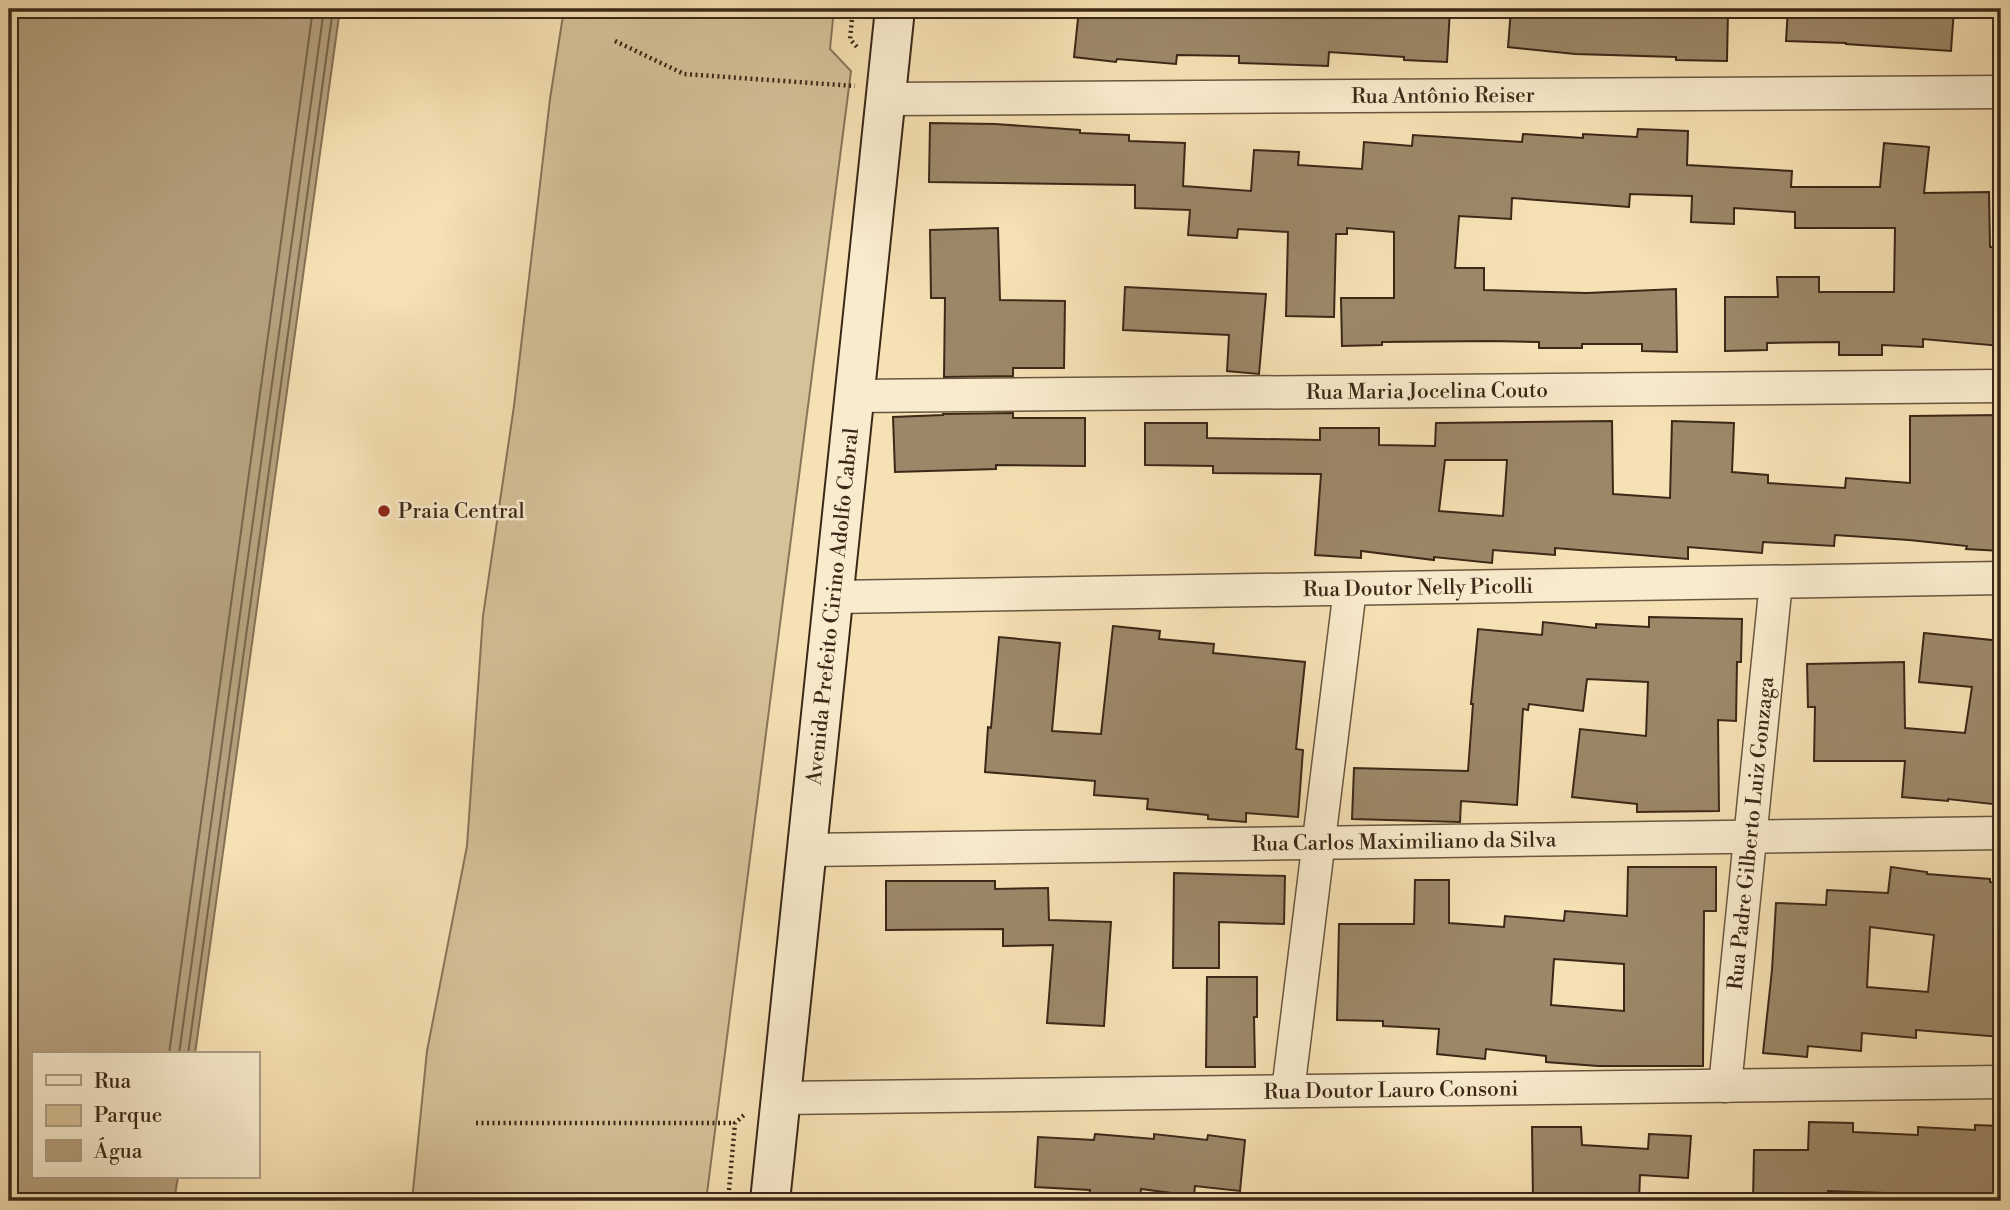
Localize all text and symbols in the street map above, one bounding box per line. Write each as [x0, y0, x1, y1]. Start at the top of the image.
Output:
street label: Rua Antônio Reiser [1351, 83, 1535, 110]
street label: Rua Maria Jocelina Couto [1306, 378, 1548, 406]
street label: Avenida Prefeito Cirino Adolfo Cabral [802, 426, 865, 787]
place label: Praia Central [398, 499, 525, 525]
marker: Praia Central [376, 503, 392, 519]
street label: Rua Doutor Nelly Picolli [1303, 574, 1533, 603]
street label: Rua Padre Gilberto Luiz Gonzaga [1723, 675, 1780, 991]
street label: Rua Carlos Maximiliano da Silva [1251, 827, 1557, 858]
legend [32, 1052, 259, 1178]
text: Rua [94, 1069, 131, 1095]
street label: Rua Doutor Lauro Consoni [1263, 1076, 1519, 1106]
text: Parque [94, 1103, 162, 1129]
text: Água [93, 1137, 143, 1165]

